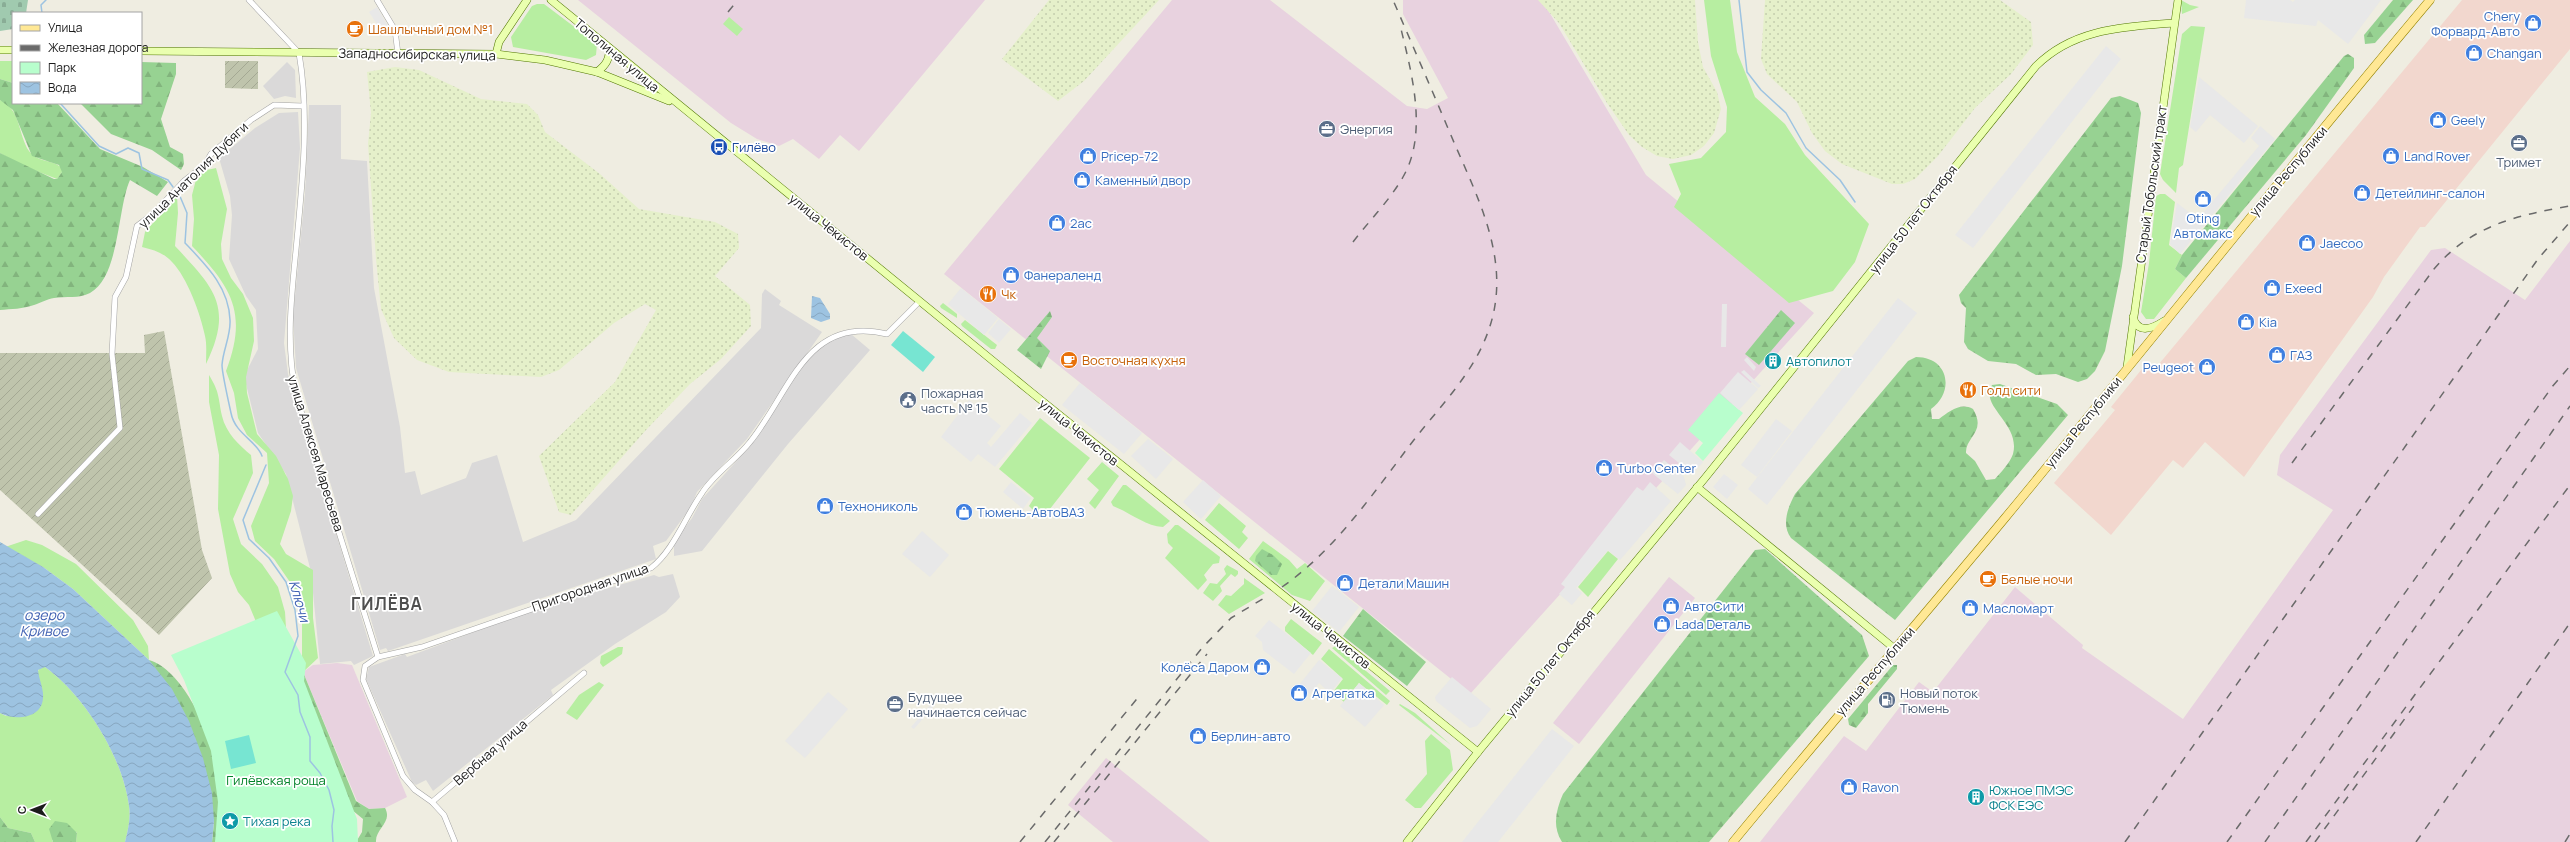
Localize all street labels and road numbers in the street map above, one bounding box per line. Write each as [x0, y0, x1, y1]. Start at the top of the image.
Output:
street label: Тополиная улица [571, 14, 663, 96]
street label: Западносибирская улица [338, 44, 496, 64]
street label: Старый Тобольский тракт [2131, 104, 2171, 264]
street label: улица Анатолия Дубяги [134, 118, 252, 232]
street label: улица Республики [2245, 122, 2331, 220]
street label: улица 50 лет Октября [1865, 161, 1961, 277]
street label: улица Чекистов [786, 189, 872, 265]
street label: улица Алексея Маресьева [284, 373, 348, 533]
street label: улица Республики [2041, 373, 2125, 471]
street label: улица Чекистов [1036, 394, 1122, 470]
street label: Пригородная улица [529, 559, 651, 615]
street label: улица Чекистов [1288, 597, 1374, 673]
street label: улица 50 лет Октября [1501, 606, 1599, 720]
street label: улица Республики [1831, 623, 1919, 719]
street label: Вербная улица [449, 715, 531, 789]

